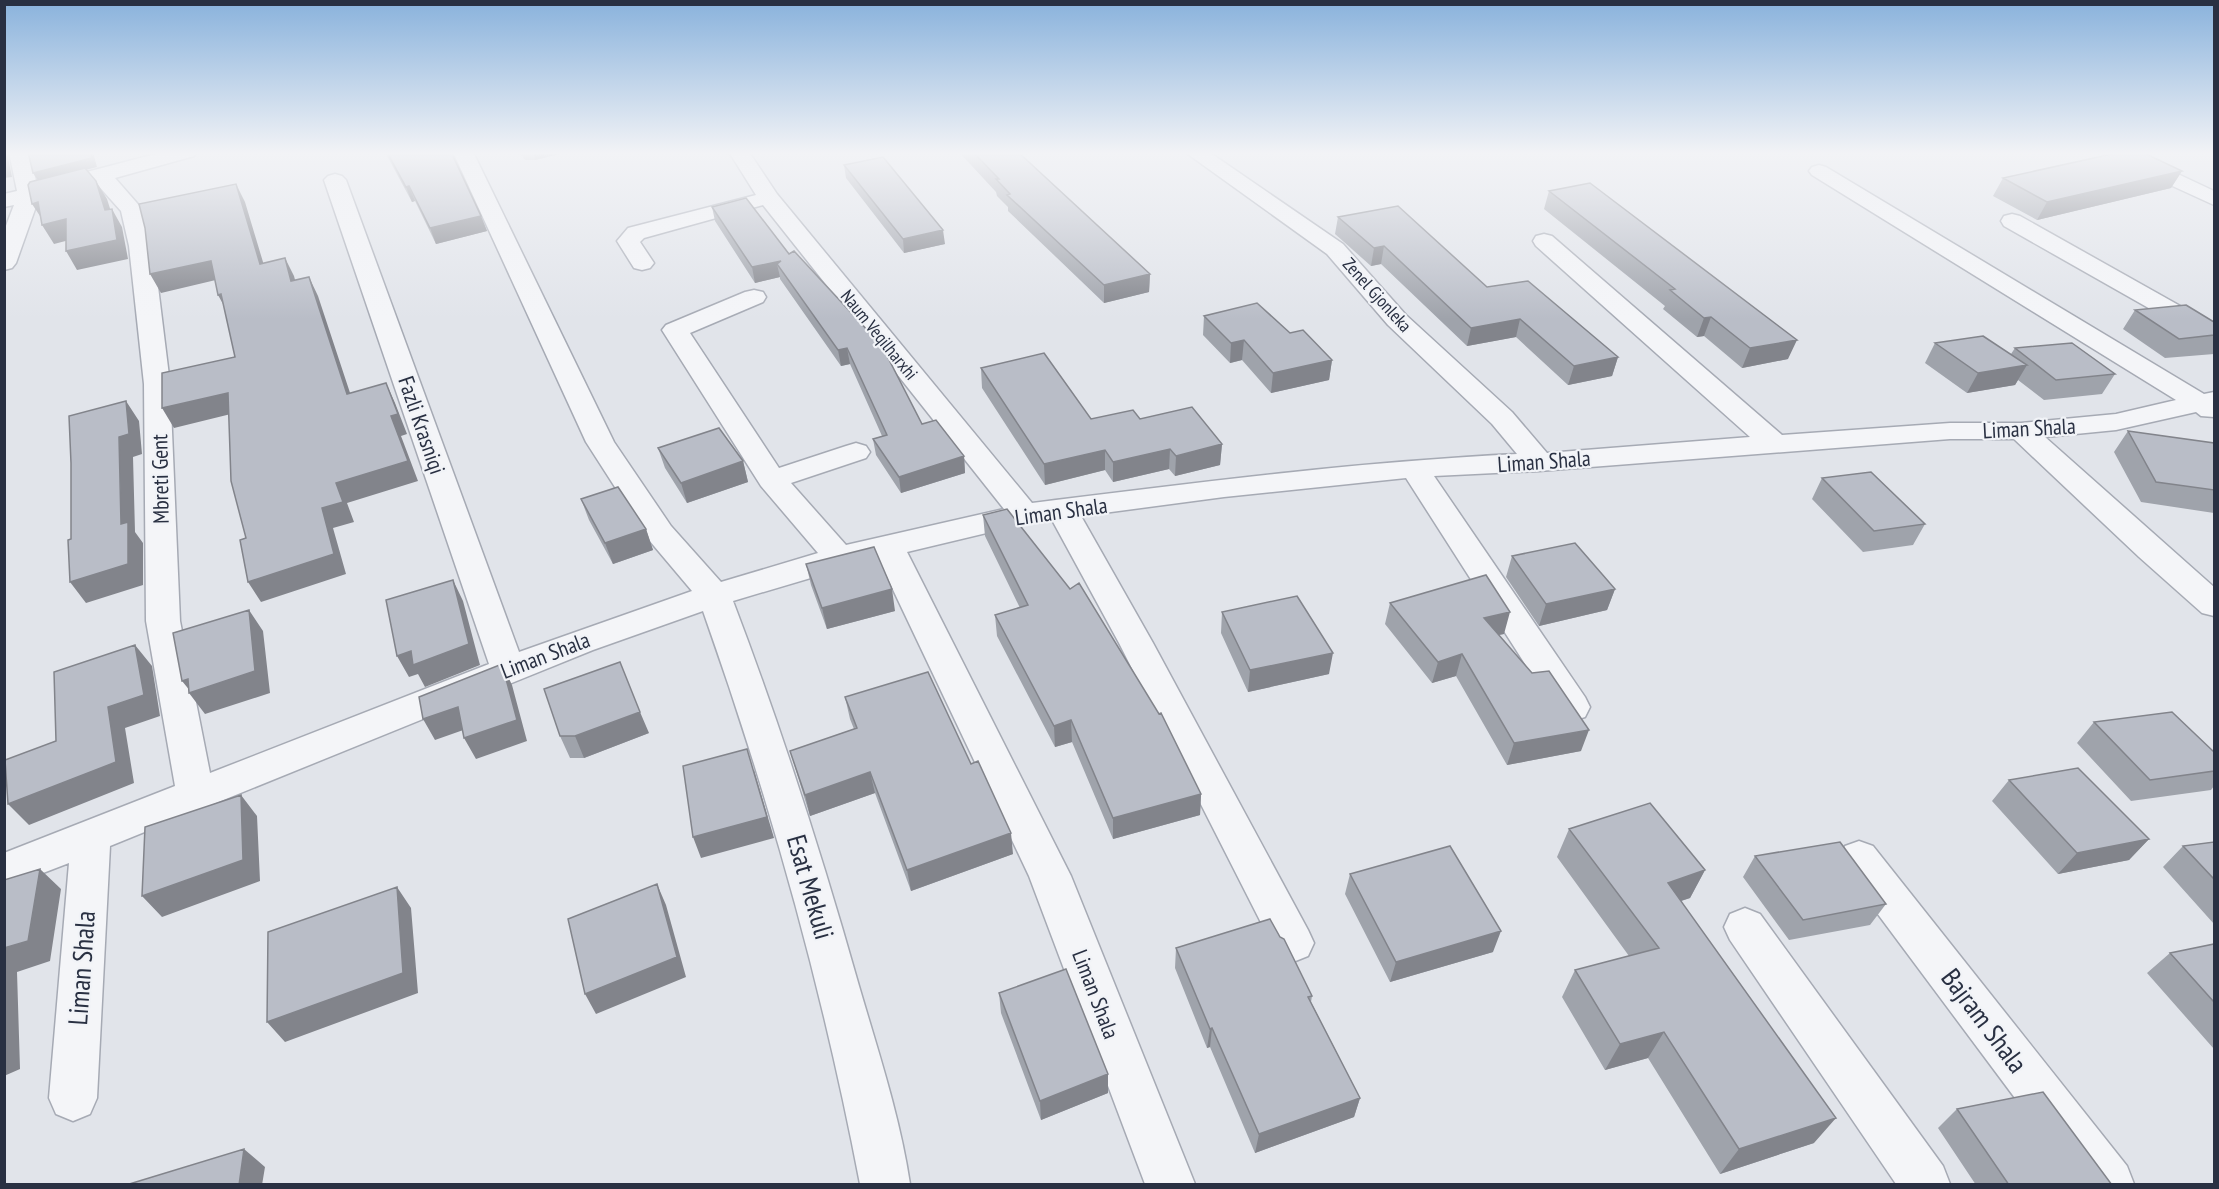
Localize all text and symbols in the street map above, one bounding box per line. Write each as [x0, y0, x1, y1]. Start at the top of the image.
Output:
street label: Zenel Gjonleka [1338, 253, 1417, 337]
street label: Naum Veqilharxhi [836, 285, 923, 385]
street label: Fazli Krasniqi [392, 372, 452, 478]
street label: Liman Shala [1982, 412, 2076, 444]
street label: Mbreti Gent [145, 434, 175, 524]
street label: Liman Shala [1497, 444, 1591, 478]
street label: Liman Shala [1013, 491, 1109, 531]
street label: Liman Shala [496, 625, 594, 685]
street label: Esat Mekuli [780, 830, 842, 943]
street label: Liman Shala [60, 910, 102, 1026]
street label: Liman Shala [1066, 945, 1126, 1043]
street label: Bajram Shala [1934, 961, 2035, 1079]

